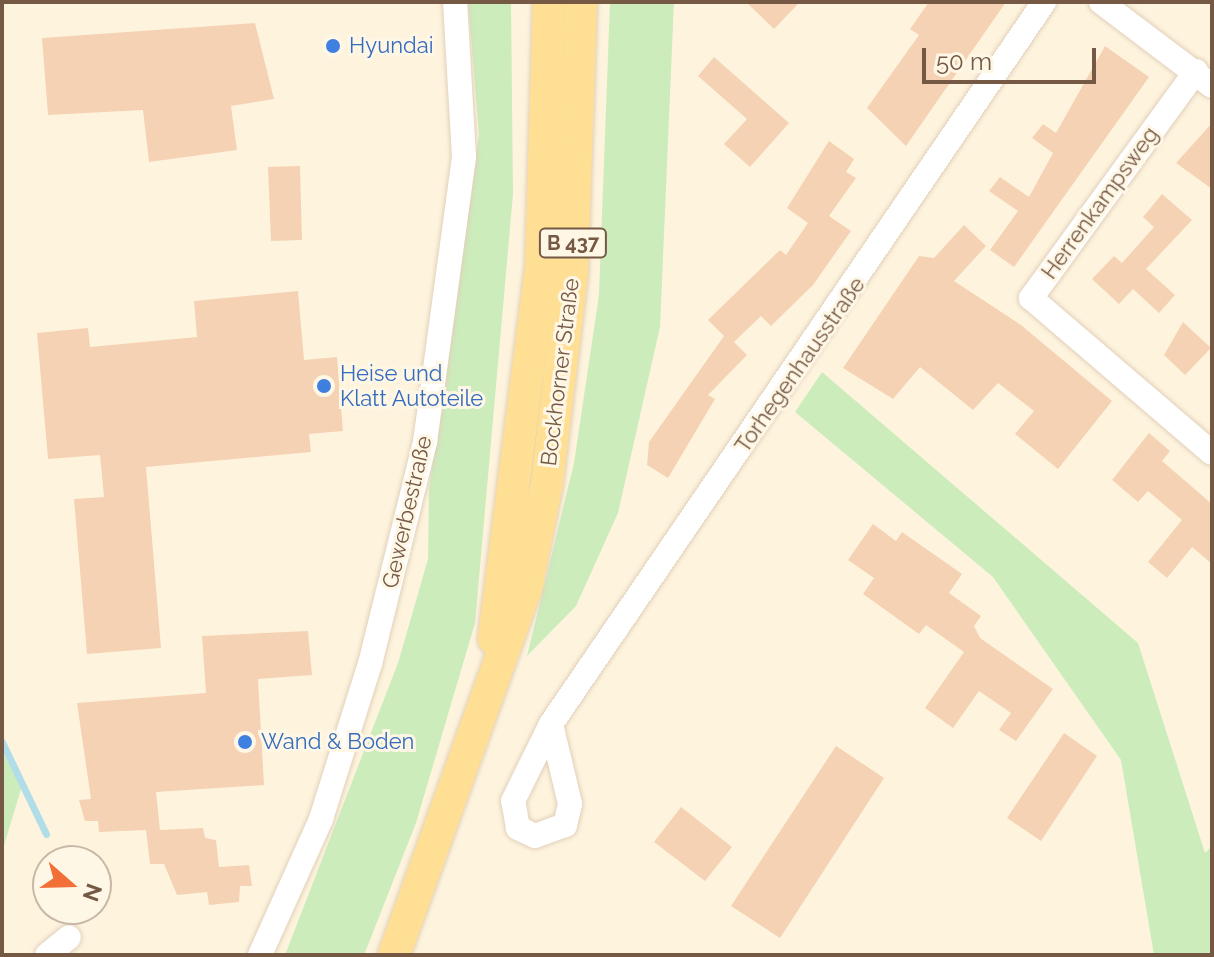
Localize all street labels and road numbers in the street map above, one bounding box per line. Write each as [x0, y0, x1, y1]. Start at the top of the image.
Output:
street label: Herrenkampsweg [1036, 122, 1164, 284]
road number: B 437 [537, 227, 609, 259]
street label: Torhegenhausstraße [730, 272, 870, 458]
street label: Bockhorner Straße [535, 276, 585, 468]
street label: Gewerbestraße [377, 433, 437, 591]

